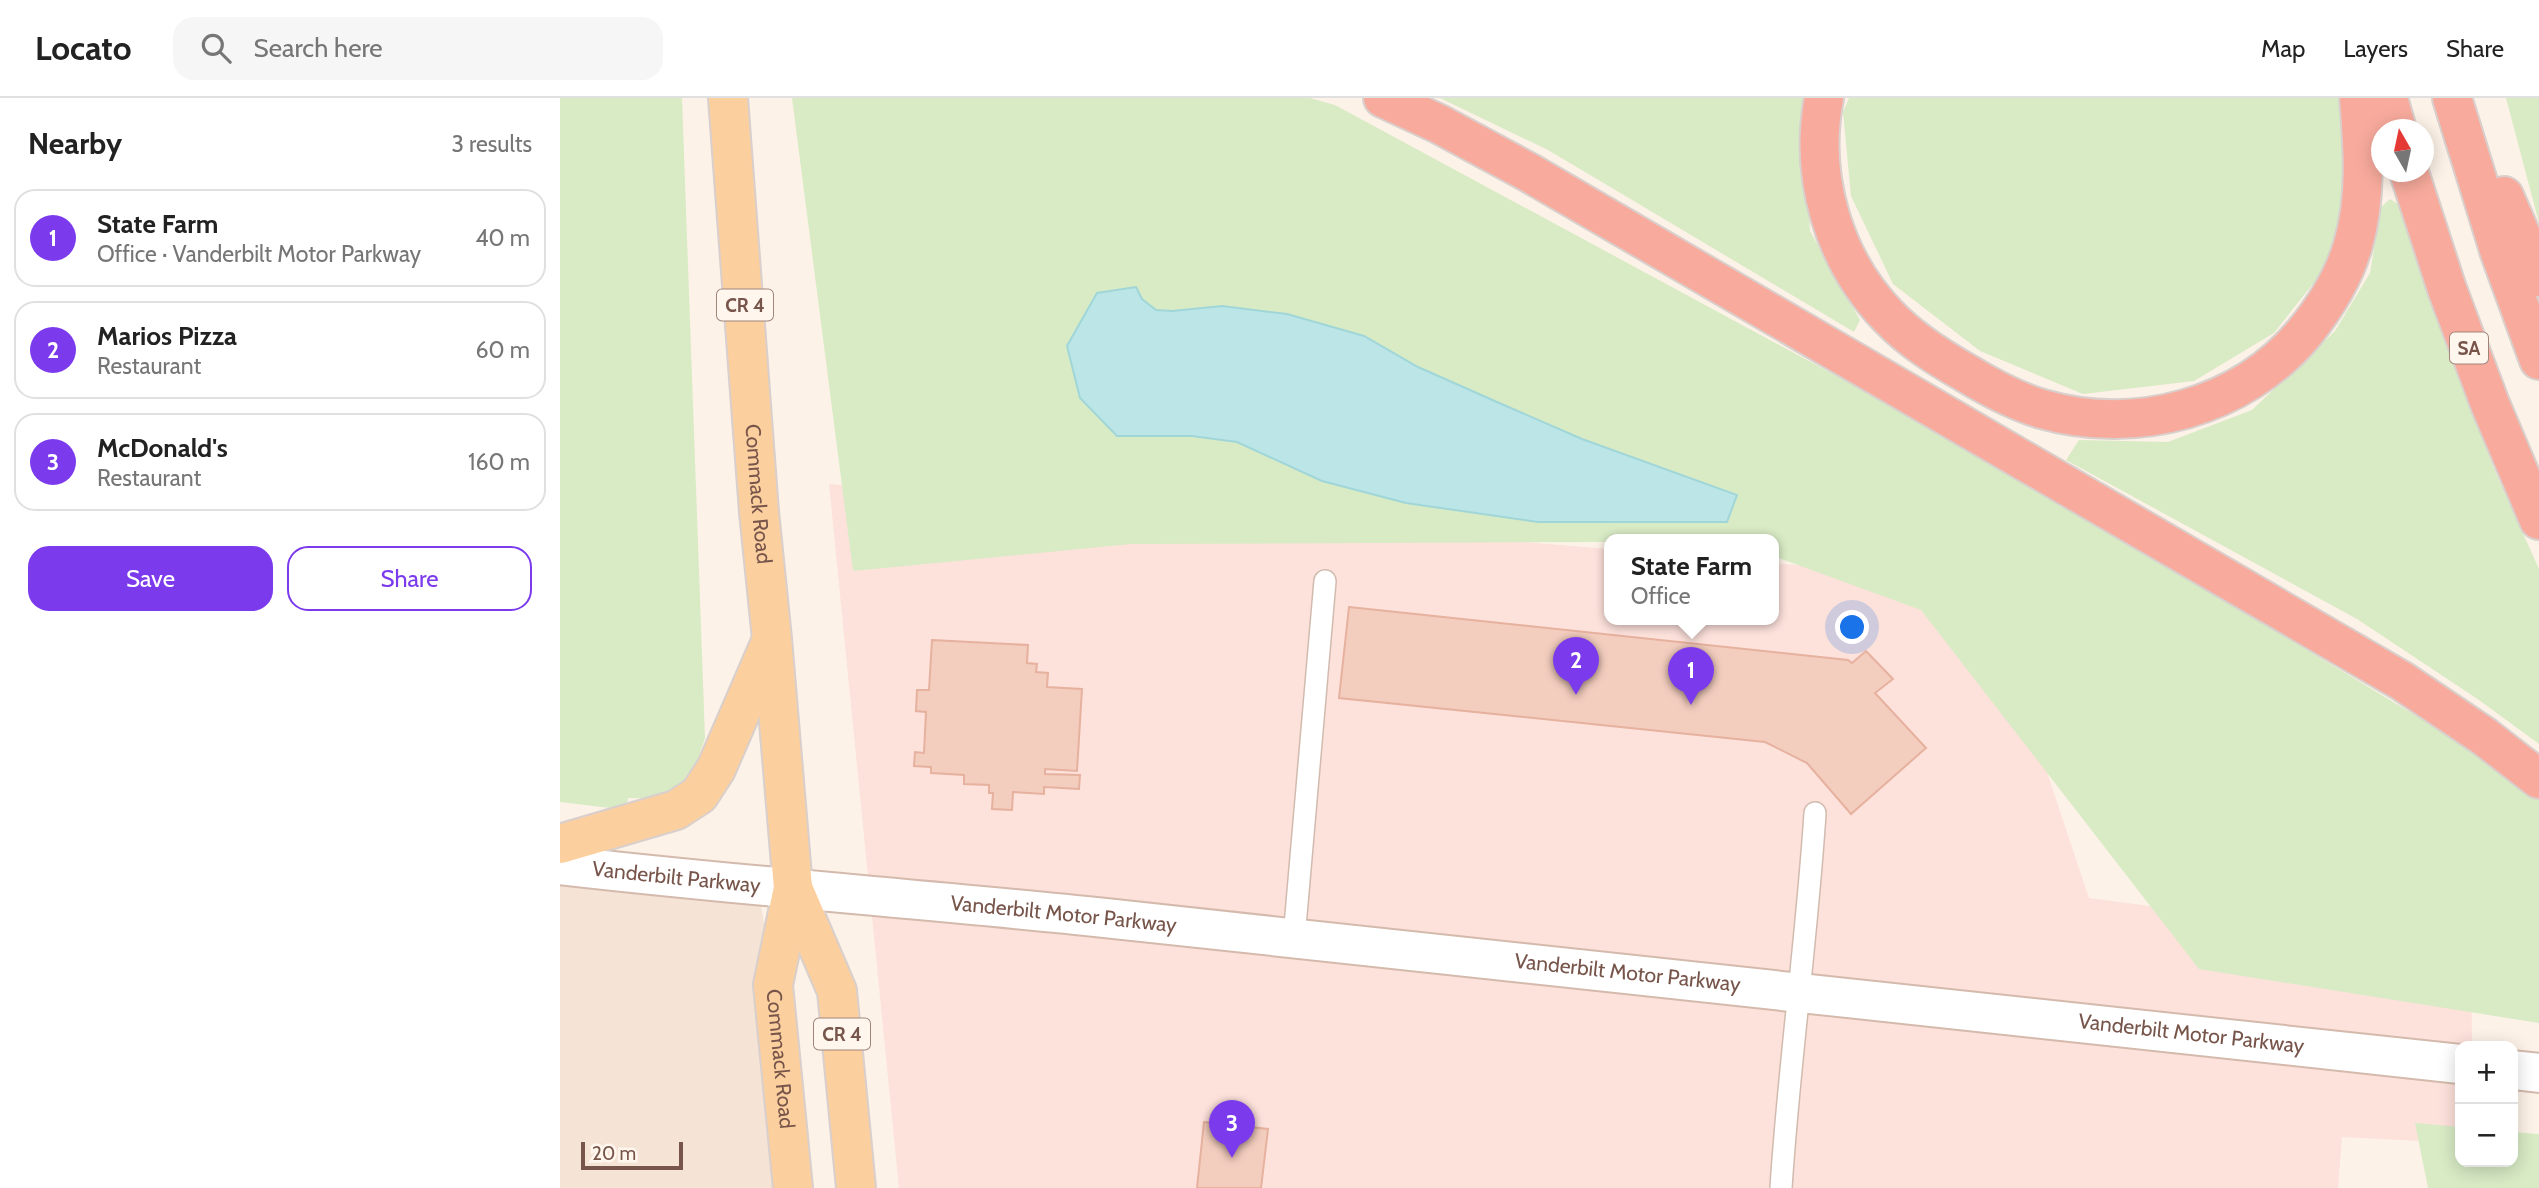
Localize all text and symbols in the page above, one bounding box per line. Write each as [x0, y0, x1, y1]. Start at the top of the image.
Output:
search box [173, 17, 663, 80]
text: Locato [35, 28, 131, 68]
icon: search [197, 29, 235, 67]
text: Search here [253, 32, 383, 64]
text: Map [2261, 34, 2305, 63]
text: Layers [2343, 34, 2408, 63]
text: Share [2446, 34, 2504, 63]
north arrow [2371, 119, 2434, 182]
text: Nearby [28, 125, 122, 162]
text: 3 results [451, 130, 532, 158]
text: State Farm [97, 208, 218, 240]
text: 1 [49, 224, 57, 252]
text: 40 m [475, 224, 530, 252]
text: Office · Vanderbilt Motor Parkway [97, 240, 421, 268]
road number: CR 4 [717, 290, 773, 321]
text: Marios Pizza [97, 320, 237, 352]
road number: SA [2450, 332, 2488, 364]
text: 2 [47, 336, 59, 364]
text: 60 m [476, 336, 530, 364]
text: Restaurant [97, 352, 201, 380]
street label: Commack Road [740, 423, 777, 565]
text: McDonald's [97, 432, 228, 464]
text: 3 [47, 448, 59, 476]
text: 160 m [468, 448, 530, 476]
text: Restaurant [97, 464, 201, 492]
popup [1604, 534, 1779, 625]
button: Save [28, 546, 273, 611]
button: Share [287, 546, 532, 611]
text: State Farm [1631, 550, 1752, 582]
text: Office [1631, 582, 1691, 610]
your location [1835, 610, 1869, 644]
pin: 2 [1553, 637, 1599, 695]
pin: 1 [1668, 647, 1714, 705]
street label: Vanderbilt Parkway [591, 856, 762, 898]
street label: Vanderbilt Motor Parkway [949, 890, 1178, 937]
street label: Vanderbilt Motor Parkway [1513, 948, 1742, 997]
street label: Commack Road [761, 988, 800, 1130]
street label: Vanderbilt Motor Parkway [2077, 1008, 2306, 1058]
road number: CR 4 [814, 1018, 870, 1050]
map controls [2455, 1041, 2518, 1167]
button: + [2455, 1041, 2518, 1104]
pin: 3 [1209, 1100, 1255, 1158]
button: − [2455, 1104, 2518, 1167]
scale bar [581, 1139, 682, 1171]
text: 20 m [592, 1142, 636, 1165]

